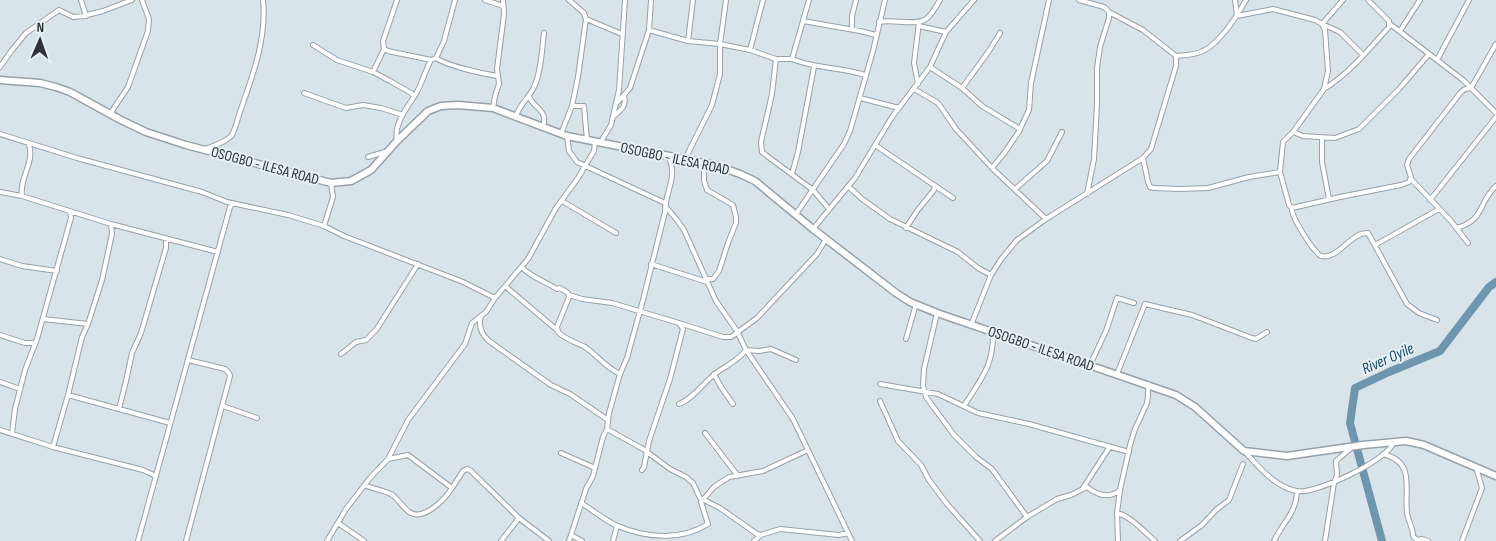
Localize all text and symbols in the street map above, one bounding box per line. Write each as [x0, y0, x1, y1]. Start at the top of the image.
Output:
north arrow [15, 15, 65, 65]
text: N [36, 19, 44, 36]
street label: OSOGBO - ILESA ROAD [619, 138, 731, 180]
street label: OSOGBO - ILESA ROAD [209, 142, 321, 190]
street label: OSOGBO - ILESA ROAD [985, 322, 1097, 376]
water label: River Oyile [1359, 339, 1417, 379]

